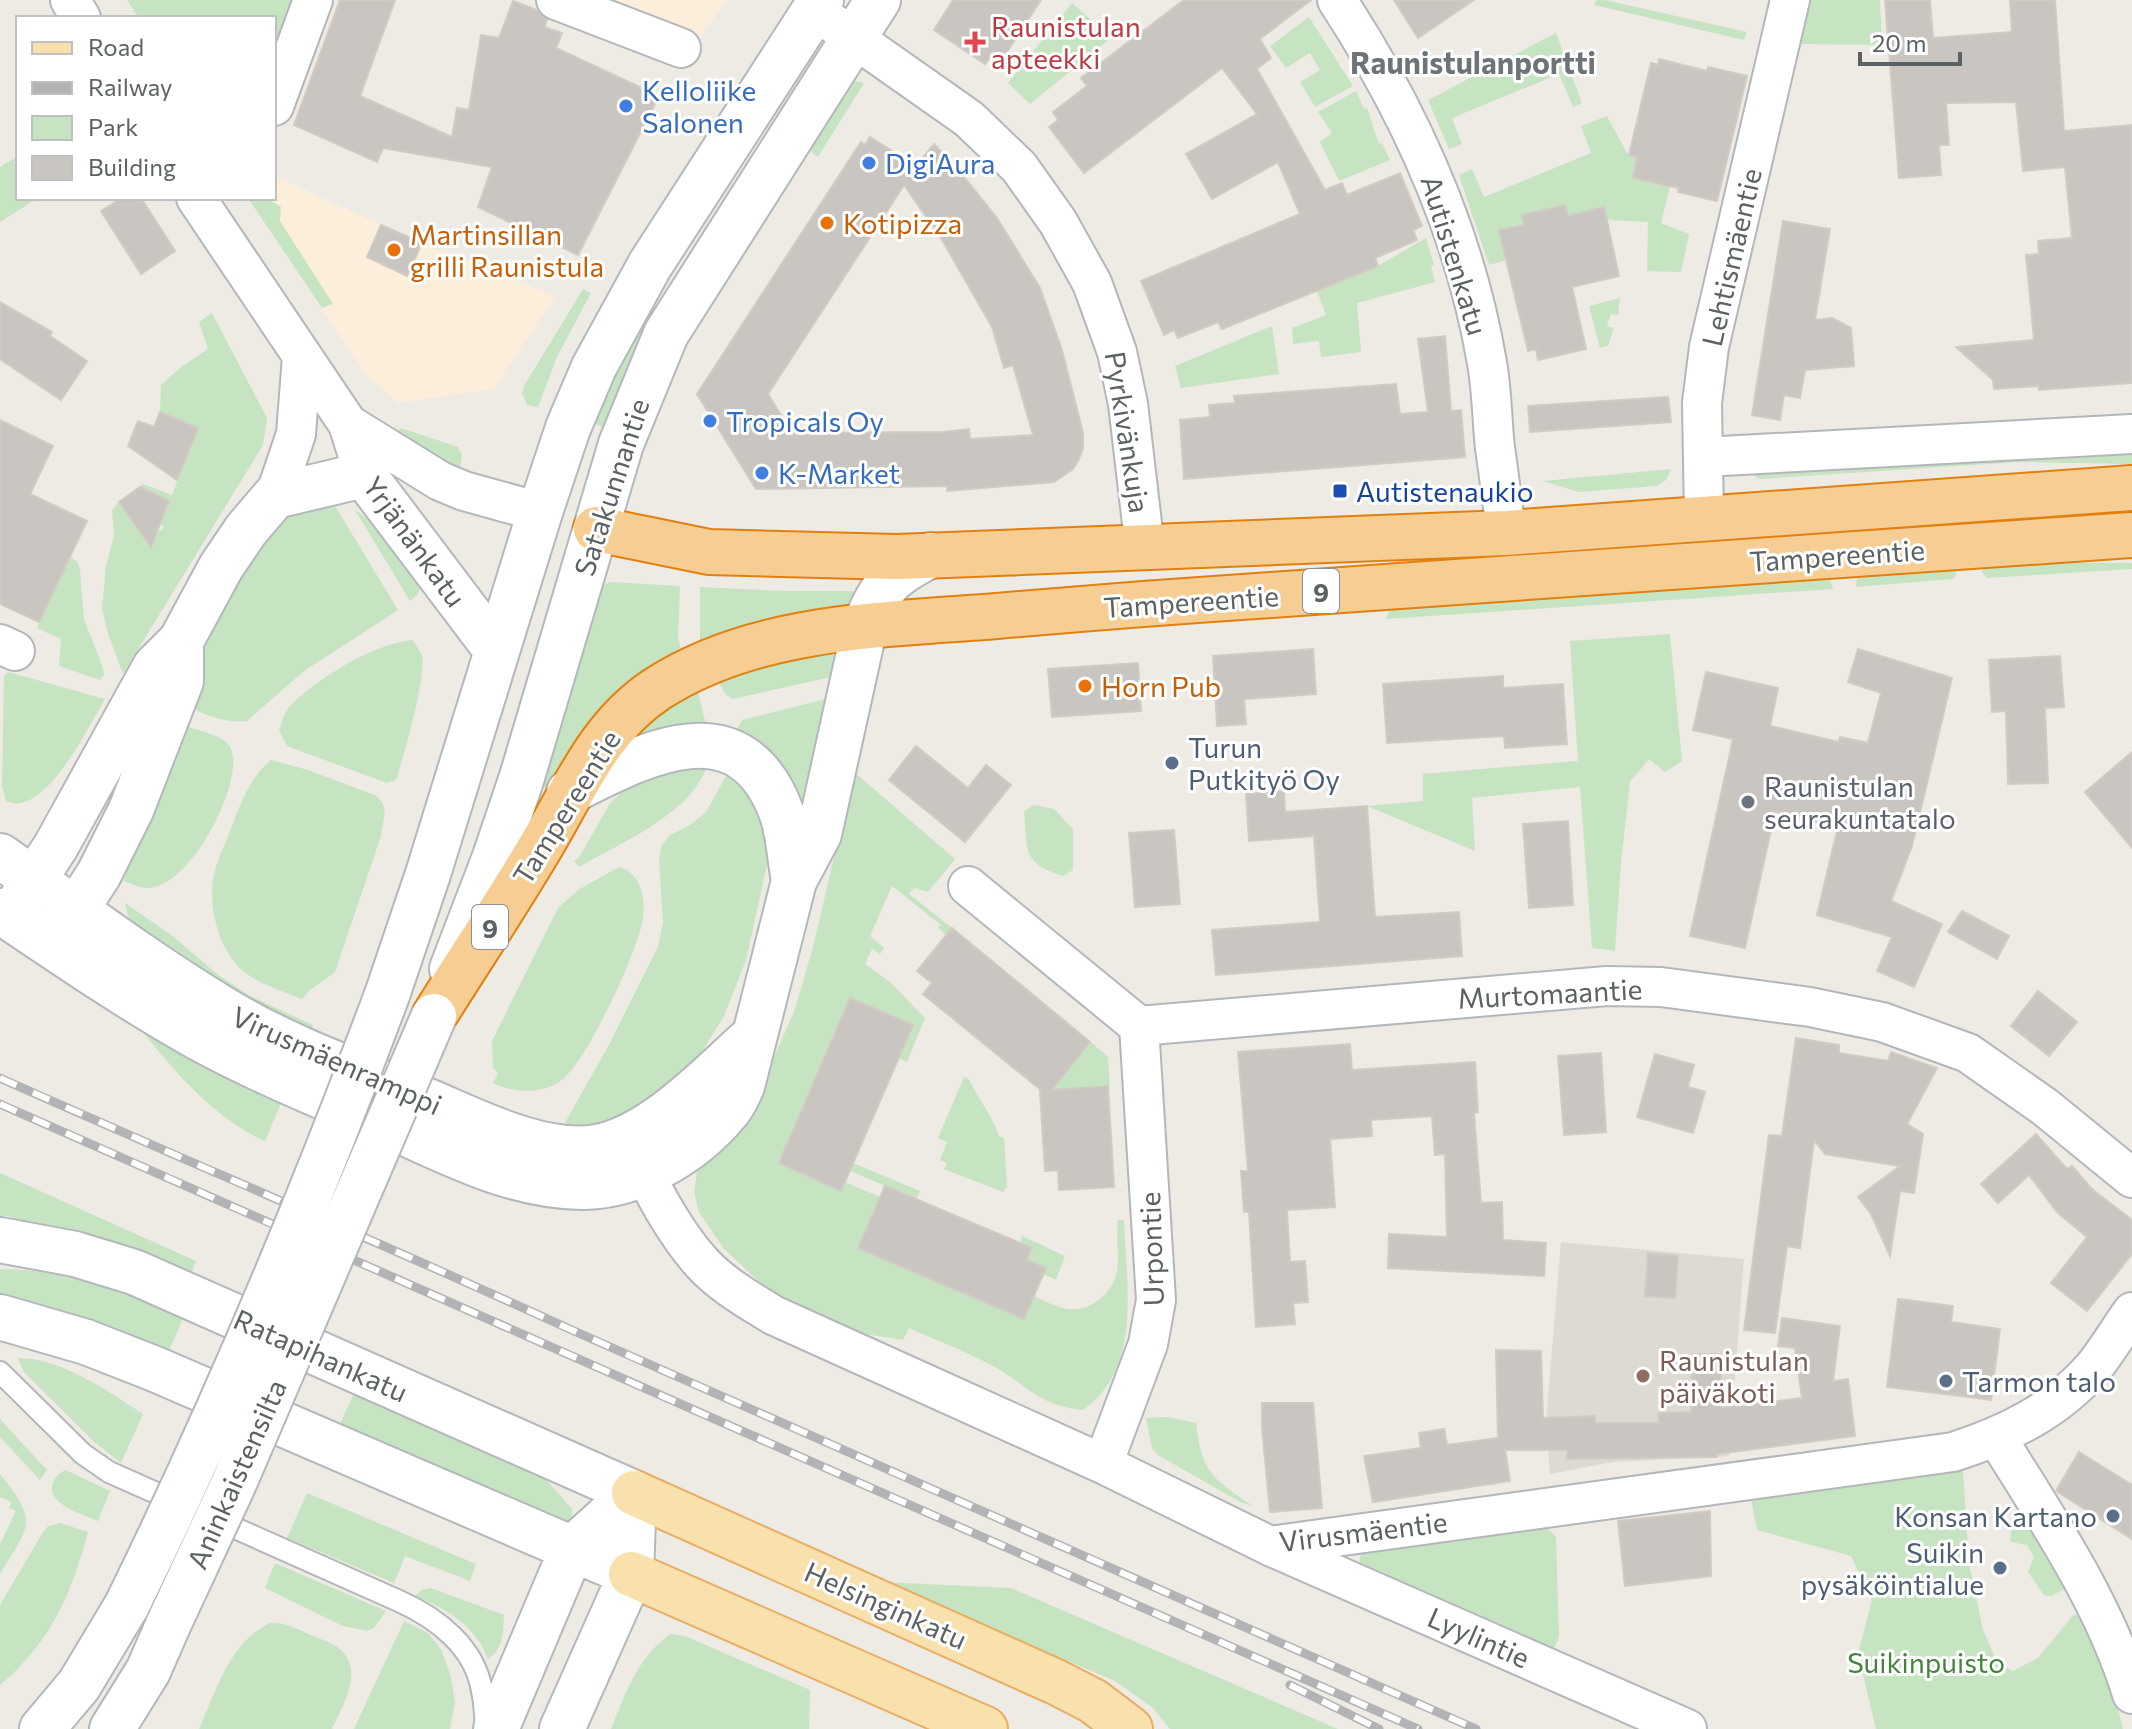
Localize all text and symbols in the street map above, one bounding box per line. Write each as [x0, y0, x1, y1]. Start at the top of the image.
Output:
place label: Raunistulan apteekki [991, 9, 1141, 75]
legend [16, 16, 276, 200]
scale bar [1860, 16, 1960, 66]
text: 20 m [1872, 28, 1926, 57]
text: Road [88, 32, 144, 61]
marker: Raunistulan apteekki [966, 33, 984, 51]
district label: Raunistulanportti [1350, 43, 1596, 80]
text: Railway [88, 72, 173, 101]
place label: Kelloliike Salonen [642, 73, 756, 139]
marker: Kelloliike Salonen [617, 97, 635, 115]
text: Park [88, 112, 138, 141]
place label: DigiAura [885, 146, 995, 180]
text: Building [88, 152, 176, 181]
marker: DigiAura [860, 154, 878, 172]
street label: Lehtismäentie [1694, 165, 1768, 349]
street label: Autistenkatu [1415, 171, 1495, 339]
place label: Kotipizza [843, 206, 962, 240]
marker: Kotipizza [818, 214, 836, 232]
place label: Martinsillan grilli Raunistula [410, 217, 604, 283]
marker: Martinsillan grilli Raunistula [385, 241, 403, 259]
street label: Pyrkivänkuja [1098, 349, 1158, 515]
street label: Satakunnantie [566, 394, 656, 580]
place label: Tropicals Oy [726, 404, 884, 438]
marker: Tropicals Oy [701, 412, 719, 430]
place label: K-Market [778, 456, 900, 490]
marker: K-Market [753, 464, 771, 482]
street label: Yrjänänkatu [356, 469, 474, 613]
place label: Autistenaukio [1356, 474, 1534, 508]
marker: Autistenaukio [1331, 482, 1349, 500]
street label: Tampereentie [1748, 532, 1926, 578]
road number: 9 [1303, 569, 1339, 613]
street label: Tampereentie [1102, 578, 1280, 624]
place label: Horn Pub [1101, 669, 1221, 703]
marker: Horn Pub [1076, 677, 1094, 695]
street label: Tampereentie [505, 724, 627, 890]
place label: Turun Putkityö Oy [1188, 730, 1340, 796]
marker: Turun Putkityö Oy [1163, 754, 1181, 772]
place label: Raunistulan seurakuntatalo [1764, 769, 1956, 835]
marker: Raunistulan seurakuntatalo [1739, 793, 1757, 811]
road number: 9 [472, 905, 508, 949]
street label: Murtomaantie [1457, 971, 1643, 1015]
street label: Virusmäenramppi [227, 998, 447, 1122]
street label: Urpontie [1132, 1191, 1170, 1307]
street label: Ratapihankatu [229, 1301, 413, 1409]
place label: Raunistulan päiväkoti [1659, 1343, 1809, 1409]
place label: Tarmon talo [1962, 1364, 2116, 1398]
marker: Raunistulan päiväkoti [1634, 1367, 1652, 1385]
marker: Tarmon talo [1937, 1372, 1955, 1390]
street label: Aninkaistensilta [179, 1374, 293, 1574]
place label: Konsan Kartano [1894, 1499, 2097, 1533]
street label: Virusmäentie [1277, 1504, 1449, 1558]
marker: Konsan Kartano [2104, 1507, 2122, 1525]
place label: Suikin pysäköintialue [1801, 1535, 1984, 1601]
street label: Helsinginkatu [800, 1554, 972, 1656]
marker: Suikin pysäköintialue [1991, 1559, 2009, 1577]
street label: Lyylintie [1423, 1599, 1535, 1675]
park label: Suikinpuisto [1847, 1645, 2005, 1679]

